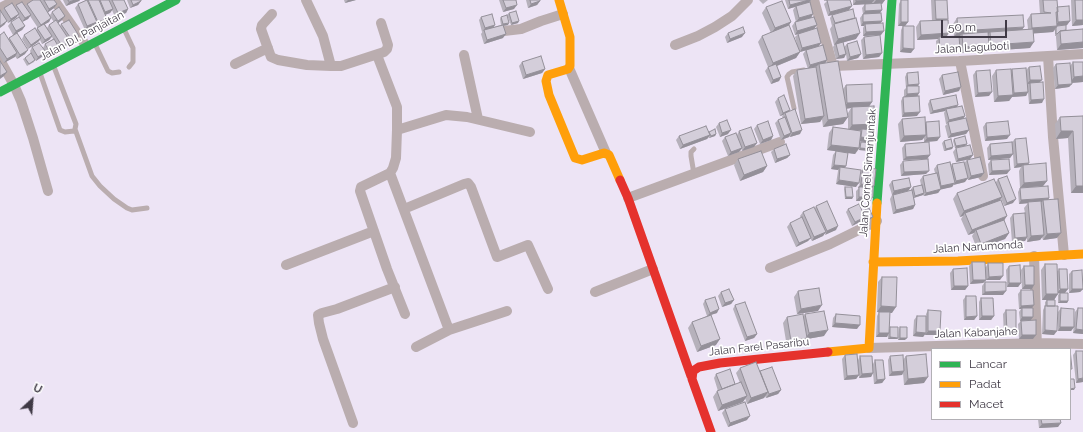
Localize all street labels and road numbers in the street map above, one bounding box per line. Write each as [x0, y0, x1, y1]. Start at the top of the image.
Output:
street label: Jalan D.I. Panjaitan [38, 8, 126, 64]
street label: Jalan Laguboti [934, 39, 1010, 57]
street label: Jalan Cornel Simanjuntak [857, 108, 879, 238]
street label: Jalan Narumonda [933, 238, 1023, 256]
street label: Jalan Kabanjahe [934, 325, 1018, 341]
street label: Jalan Farel Pasaribu [708, 335, 810, 359]

